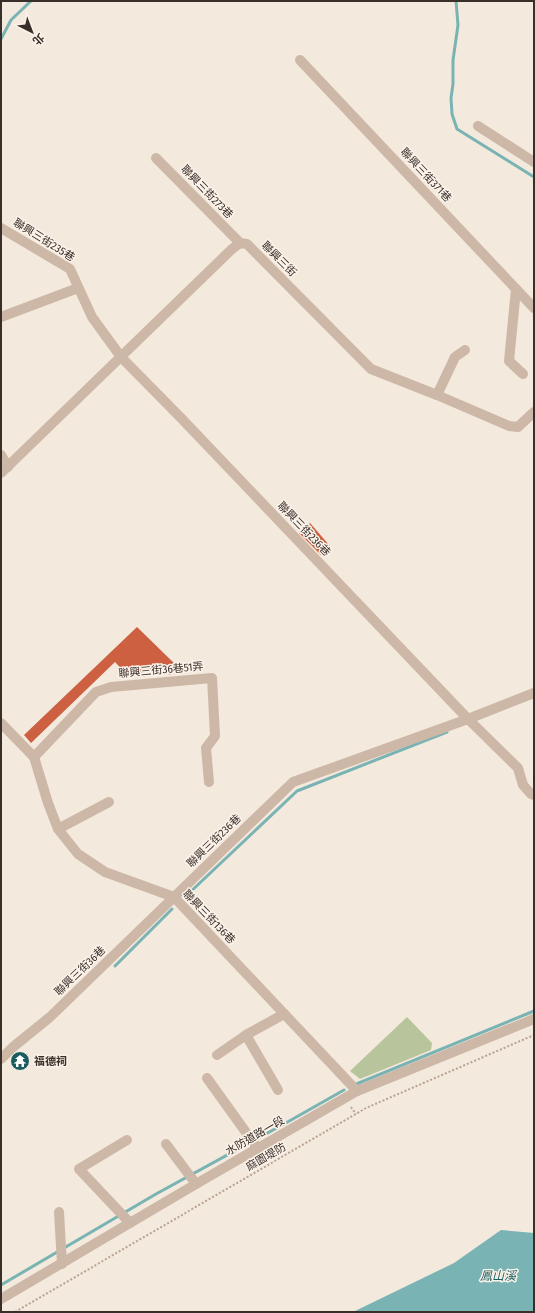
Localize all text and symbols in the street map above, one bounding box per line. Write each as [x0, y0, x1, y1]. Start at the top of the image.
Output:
north arrow [12, 12, 52, 52]
text: 北 [30, 31, 47, 48]
street label: 聯興三街371巷 [398, 146, 454, 204]
street label: 聯興三街273巷 [178, 163, 236, 221]
street label: 聯興三街235巷 [11, 216, 77, 264]
street label: 聯興三街 [259, 239, 299, 279]
street label: 聯興三街236巷 [275, 499, 333, 559]
street label: 聯興三街36巷51弄 [118, 660, 204, 680]
street label: 聯興三街236巷 [184, 812, 244, 870]
street label: 聯興三街136巷 [180, 887, 238, 947]
street label: 聯興三街36巷 [52, 944, 108, 998]
temple icon: 福德祠 [9, 1050, 31, 1072]
place label: 福德祠 [34, 1055, 67, 1068]
street label: 水防道路一段 [223, 1114, 287, 1158]
street label: 麻園堤防 [244, 1140, 288, 1174]
water label: 鳳山溪 [480, 1269, 518, 1283]

